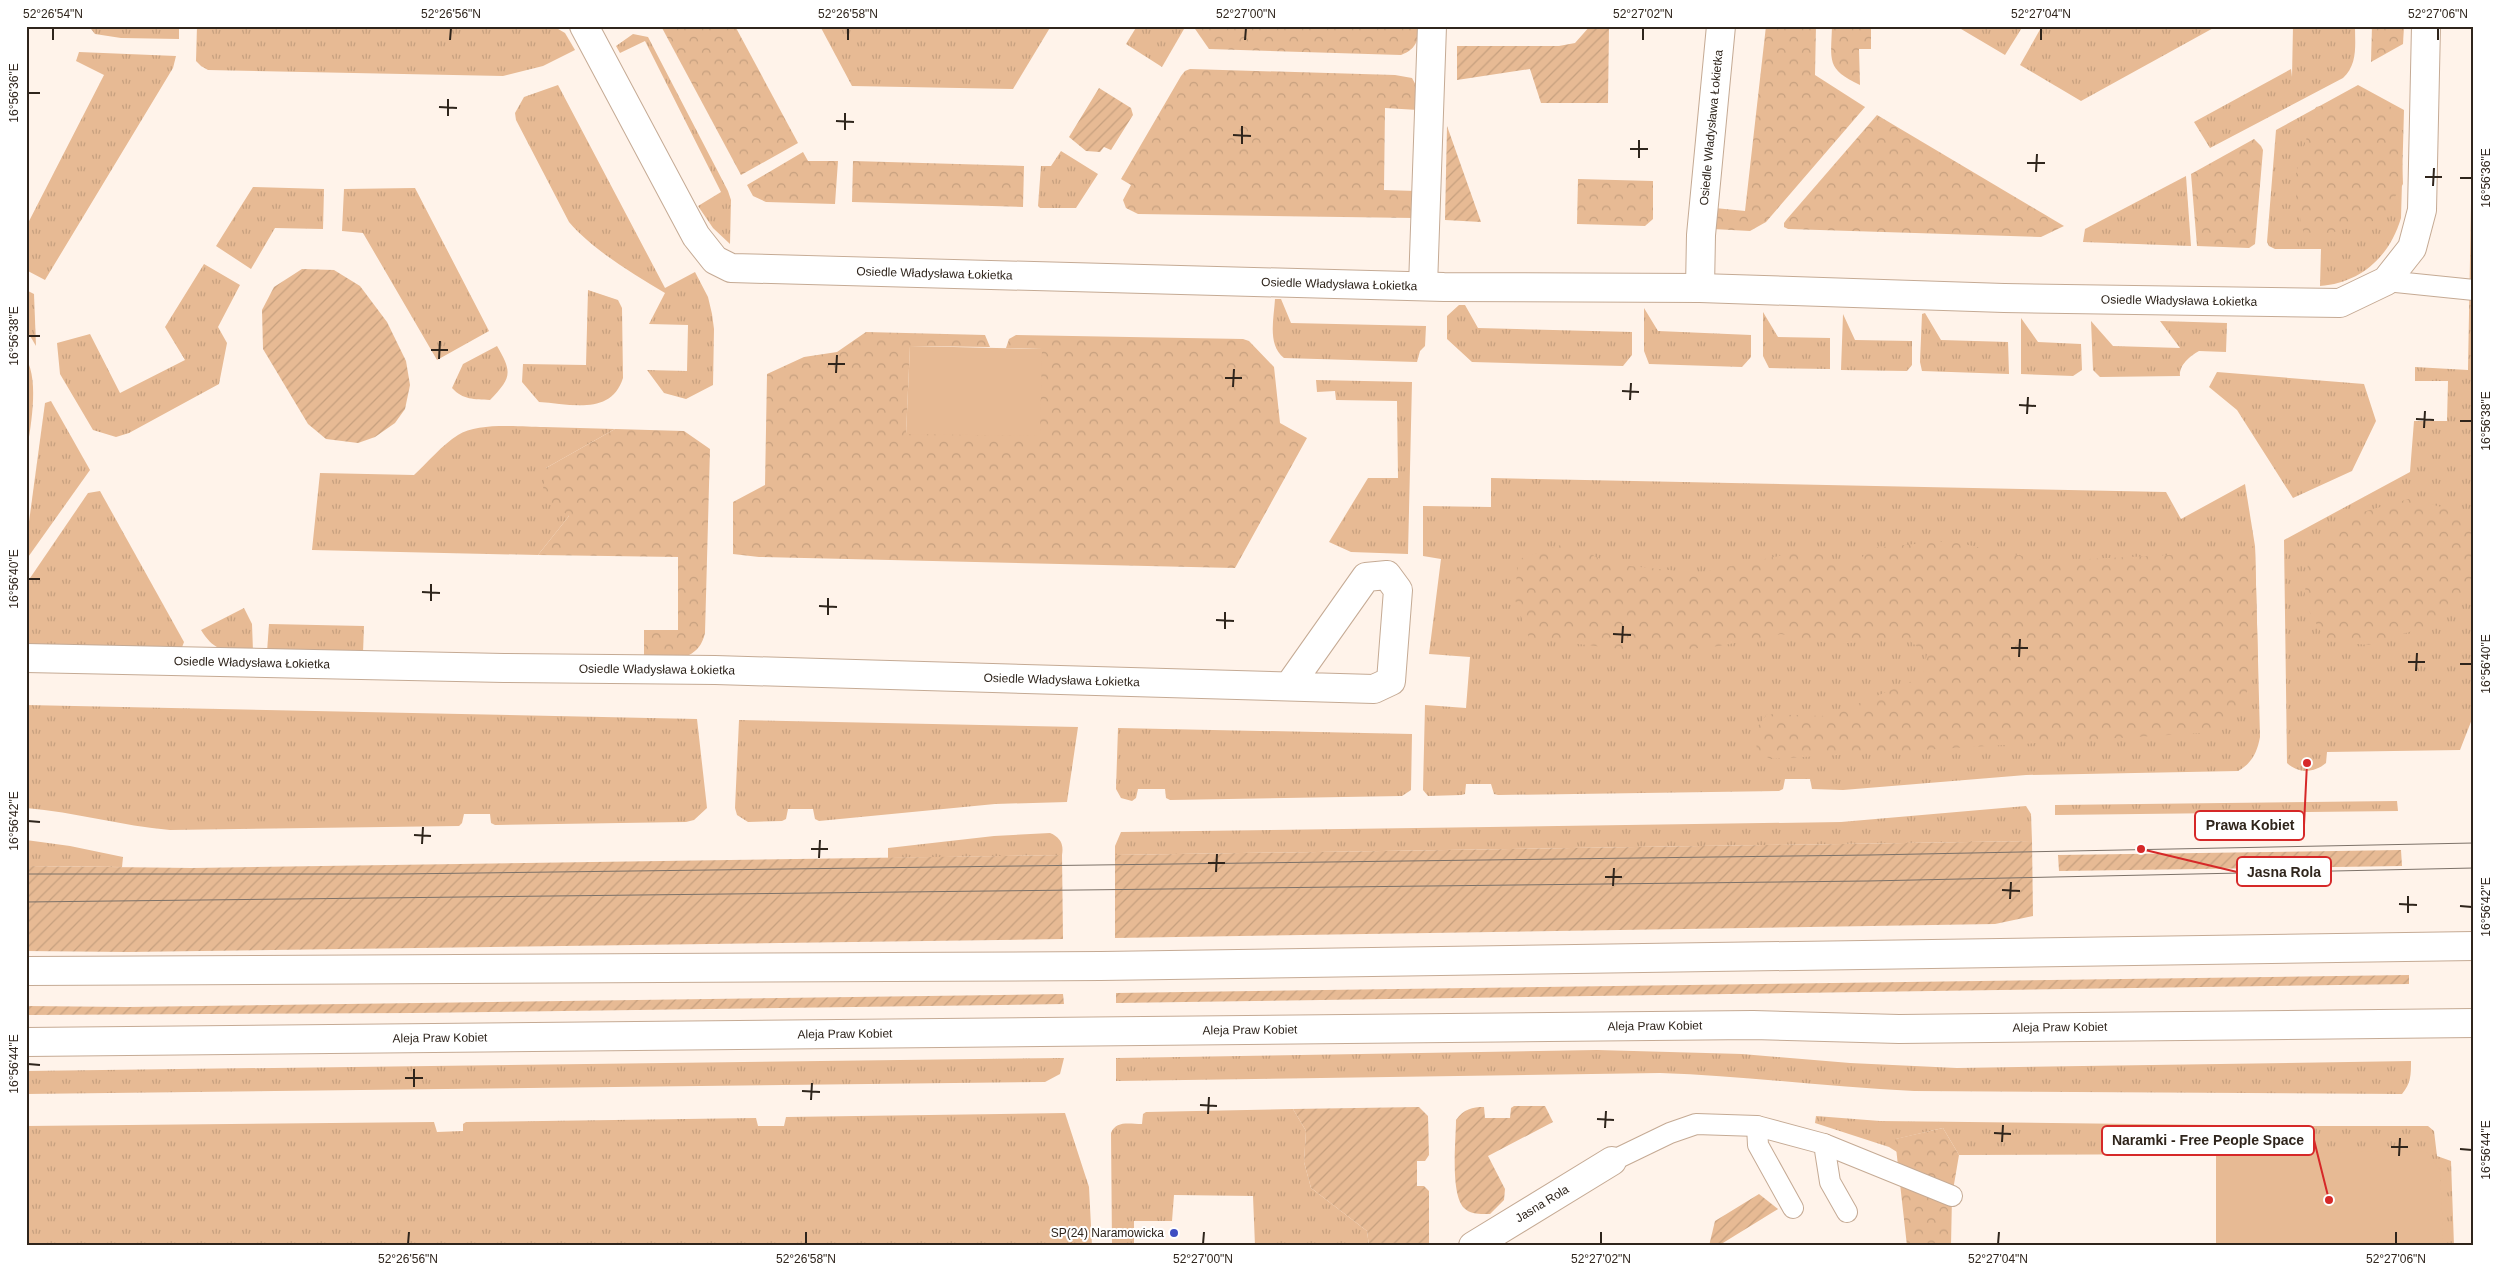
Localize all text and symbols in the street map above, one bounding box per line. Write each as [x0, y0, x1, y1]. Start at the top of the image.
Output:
text: 52°26'54"N [23, 7, 83, 21]
text: 52°26'56"N [421, 7, 481, 21]
text: 52°26'58"N [818, 7, 878, 21]
text: 52°27'00"N [1216, 7, 1276, 21]
text: 52°27'02"N [1613, 7, 1673, 21]
text: 52°27'04"N [2011, 7, 2071, 21]
text: 52°27'06"N [2408, 7, 2468, 21]
street label: Osiedle Władysława Łokietka [1697, 49, 1726, 206]
text: 16°56'36"E [7, 63, 21, 123]
text: 16°56'36"E [2479, 148, 2493, 208]
street label: Osiedle Władysława Łokietka [856, 264, 1013, 283]
street label: Osiedle Władysława Łokietka [1261, 275, 1418, 293]
street label: Osiedle Władysława Łokietka [2101, 292, 2258, 309]
text: 16°56'38"E [7, 306, 21, 366]
text: 16°56'38"E [2479, 391, 2493, 451]
text: 16°56'40"E [7, 549, 21, 609]
text: 16°56'40"E [2479, 634, 2493, 694]
street label: Osiedle Władysława Łokietka [174, 654, 331, 671]
street label: Osiedle Władysława Łokietka [579, 662, 736, 678]
street label: Osiedle Władysława Łokietka [983, 671, 1140, 689]
text: 16°56'42"E [7, 791, 21, 851]
callout: Prawa Kobiet [2195, 811, 2304, 840]
text: Prawa Kobiet [2206, 817, 2295, 833]
callout: Jasna Rola [2237, 857, 2331, 886]
text: Jasna Rola [2247, 864, 2321, 880]
text: 16°56'42"E [2479, 877, 2493, 937]
street label: Aleja Praw Kobiet [1607, 1018, 1703, 1033]
street label: Aleja Praw Kobiet [2012, 1020, 2108, 1035]
street label: Aleja Praw Kobiet [1202, 1022, 1298, 1037]
street label: Aleja Praw Kobiet [797, 1026, 893, 1041]
street label: Aleja Praw Kobiet [392, 1030, 488, 1045]
text: 16°56'44"E [7, 1034, 21, 1094]
text: 16°56'44"E [2479, 1120, 2493, 1180]
callout: Naramki - Free People Space [2102, 1126, 2314, 1155]
text: Naramki - Free People Space [2112, 1132, 2304, 1148]
street label: Jasna Rola [1513, 1182, 1572, 1225]
place label: SP(24) Naramowicka [1051, 1226, 1164, 1240]
marker: SP(24) Naramowicka [1168, 1227, 1180, 1239]
text: 52°26'56"N [378, 1252, 438, 1266]
text: 52°26'58"N [776, 1252, 836, 1266]
text: 52°27'00"N [1173, 1252, 1233, 1266]
text: 52°27'02"N [1571, 1252, 1631, 1266]
text: 52°27'04"N [1968, 1252, 2028, 1266]
text: 52°27'06"N [2366, 1252, 2426, 1266]

